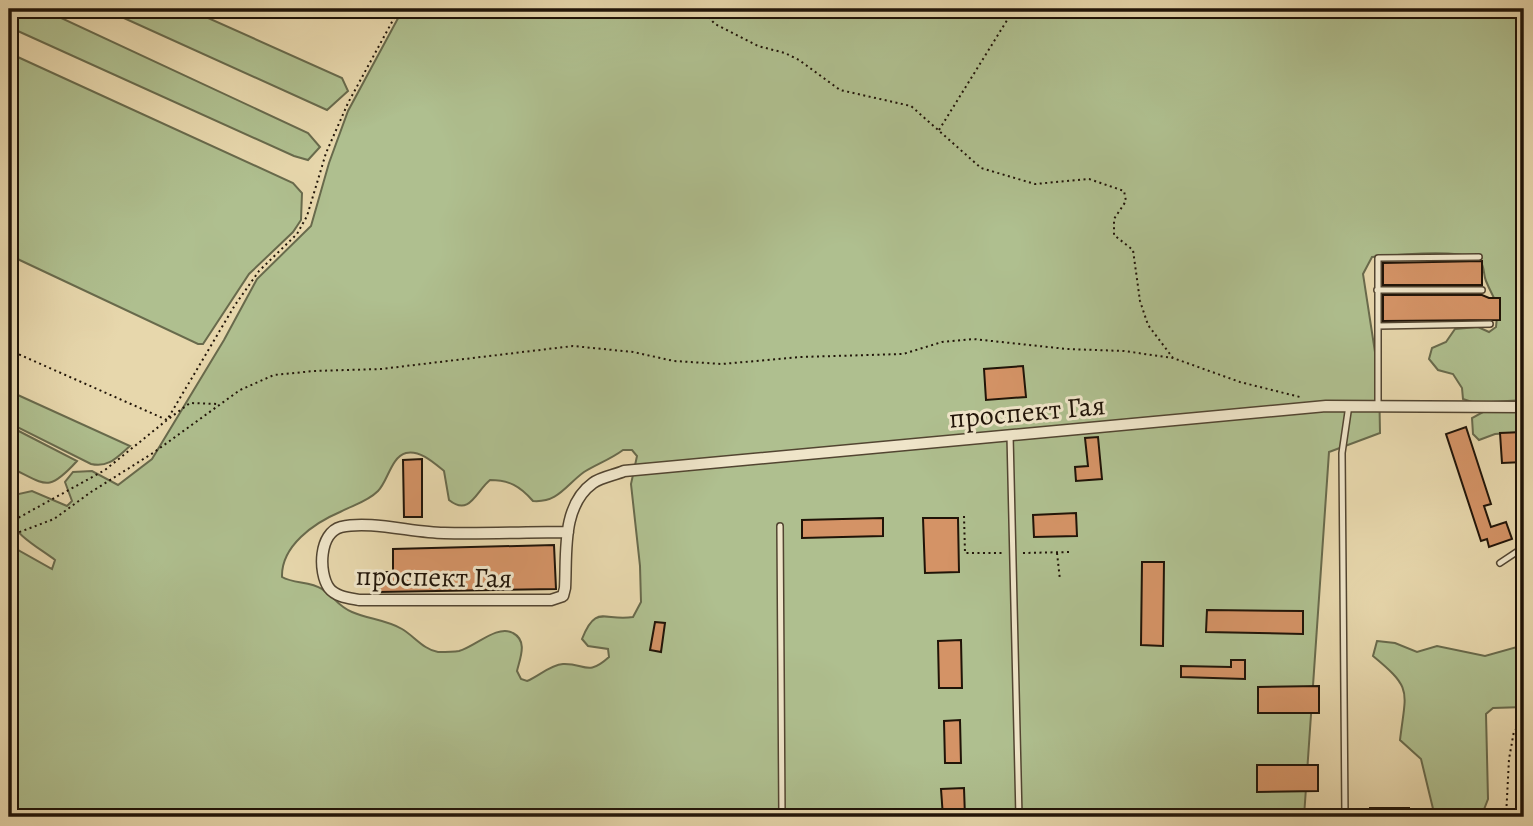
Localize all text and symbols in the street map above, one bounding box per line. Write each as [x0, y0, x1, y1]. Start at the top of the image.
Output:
street label: проспект Гая [947, 386, 1107, 438]
street label: проспект Гая [355, 557, 513, 597]

